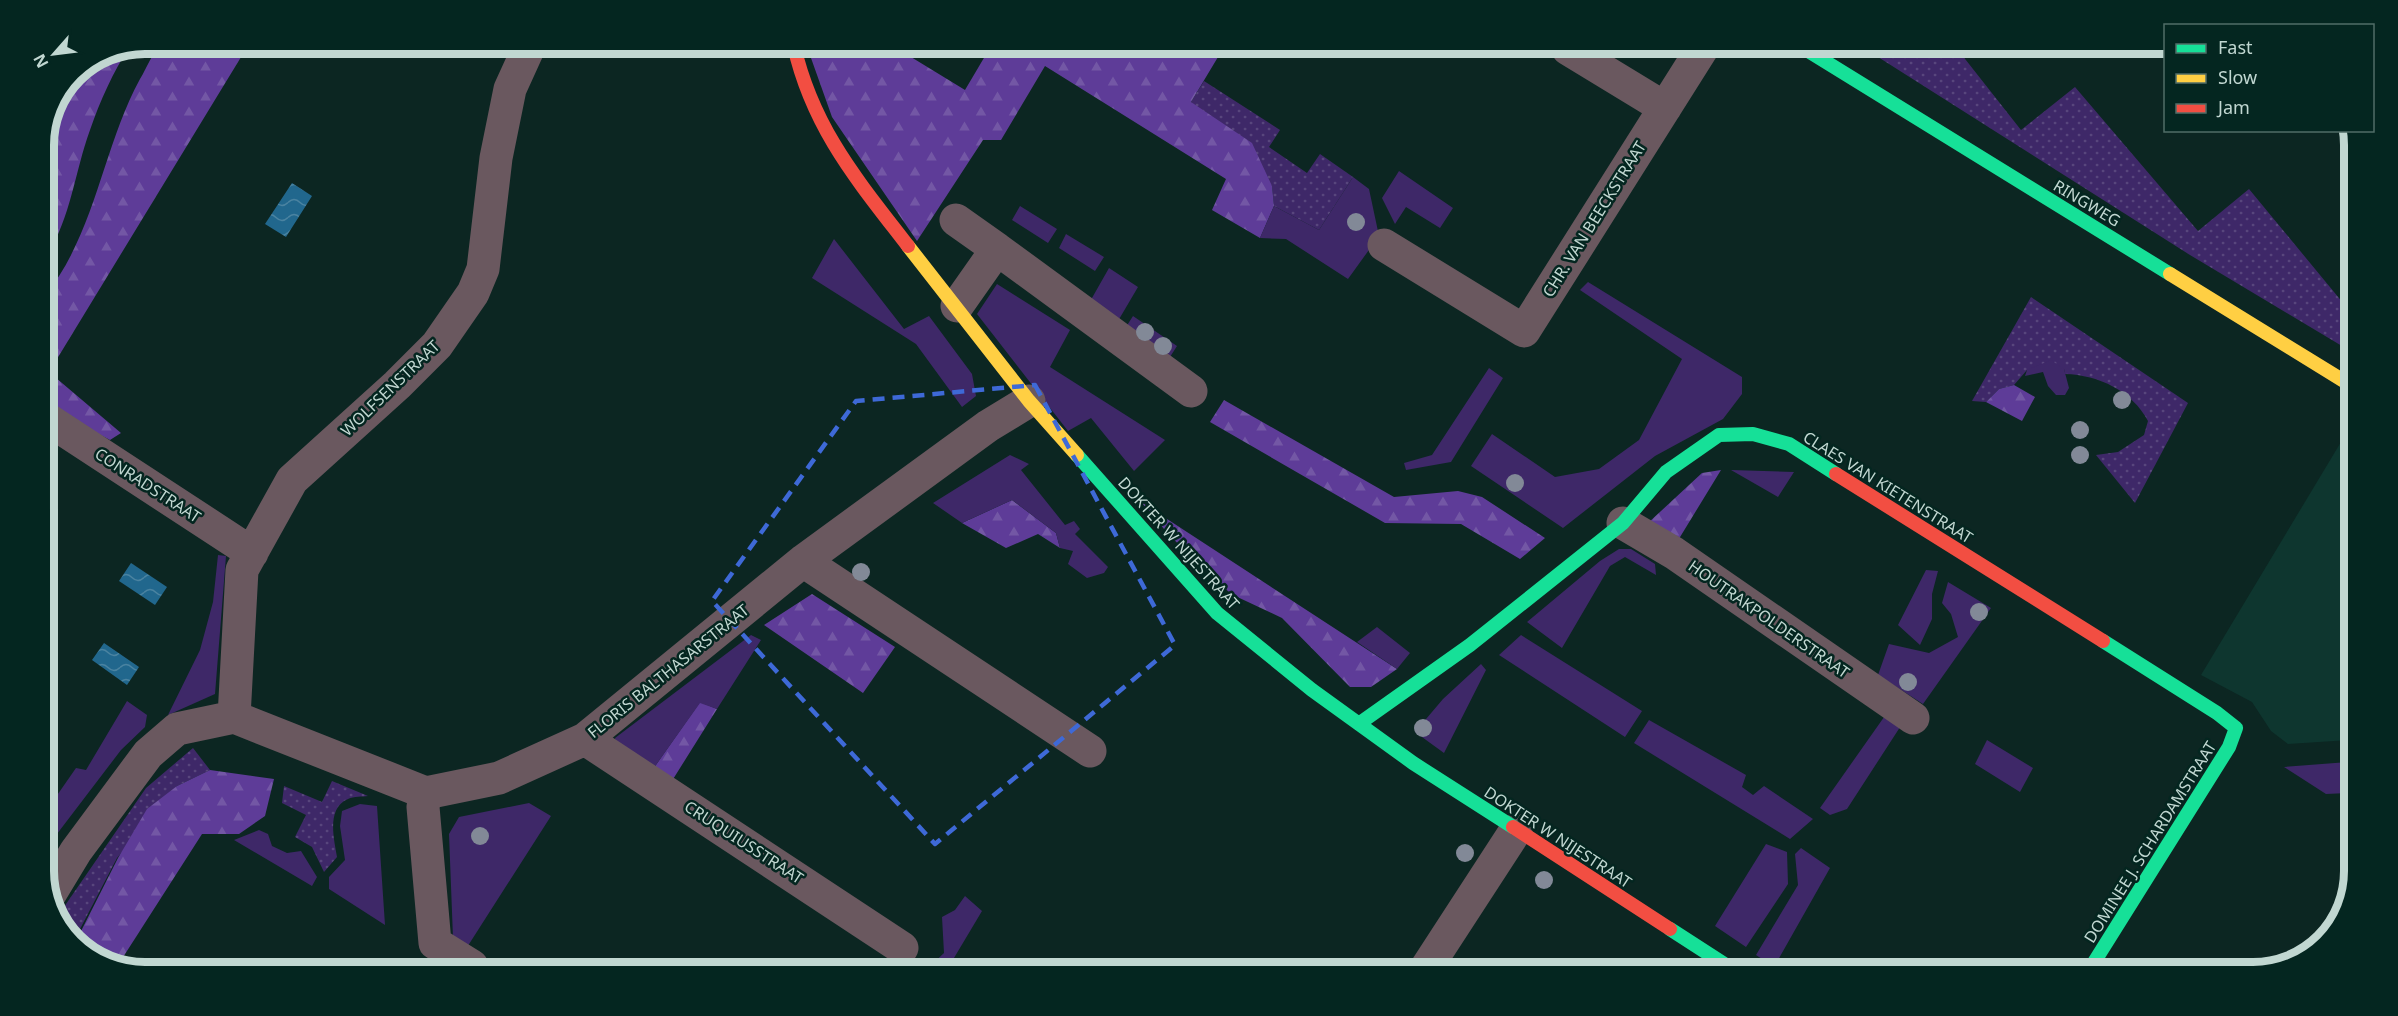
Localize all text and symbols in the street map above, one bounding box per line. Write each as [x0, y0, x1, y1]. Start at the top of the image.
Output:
north arrow [24, 24, 84, 84]
legend [2164, 24, 2374, 132]
text: Fast [2218, 35, 2253, 59]
text: N [28, 50, 54, 72]
text: Slow [2218, 65, 2257, 89]
text: Jam [2216, 95, 2250, 119]
street label: CHR. VAN BEECKSTRAAT [1537, 137, 1651, 301]
street label: RINGWEG [2049, 174, 2125, 232]
street label: WOLFSENSTRAAT [336, 335, 444, 441]
street label: CLAES VAN KIETENSTRAAT [1799, 426, 1977, 548]
street label: CONRADSTRAAT [91, 443, 205, 528]
street label: DOKTER W NIJESTRAAT [1113, 472, 1245, 614]
street label: HOUTRAKPOLDERSTRAAT [1684, 555, 1854, 683]
street label: FLORIS BALTHASARSTRAAT [583, 599, 753, 743]
street label: DOMINEE J. SCHARDAMSTRAAT [2079, 737, 2221, 947]
street label: DOKTER W NIJESTRAAT [1480, 781, 1636, 893]
street label: CRUQUIUSSTRAAT [680, 795, 808, 889]

